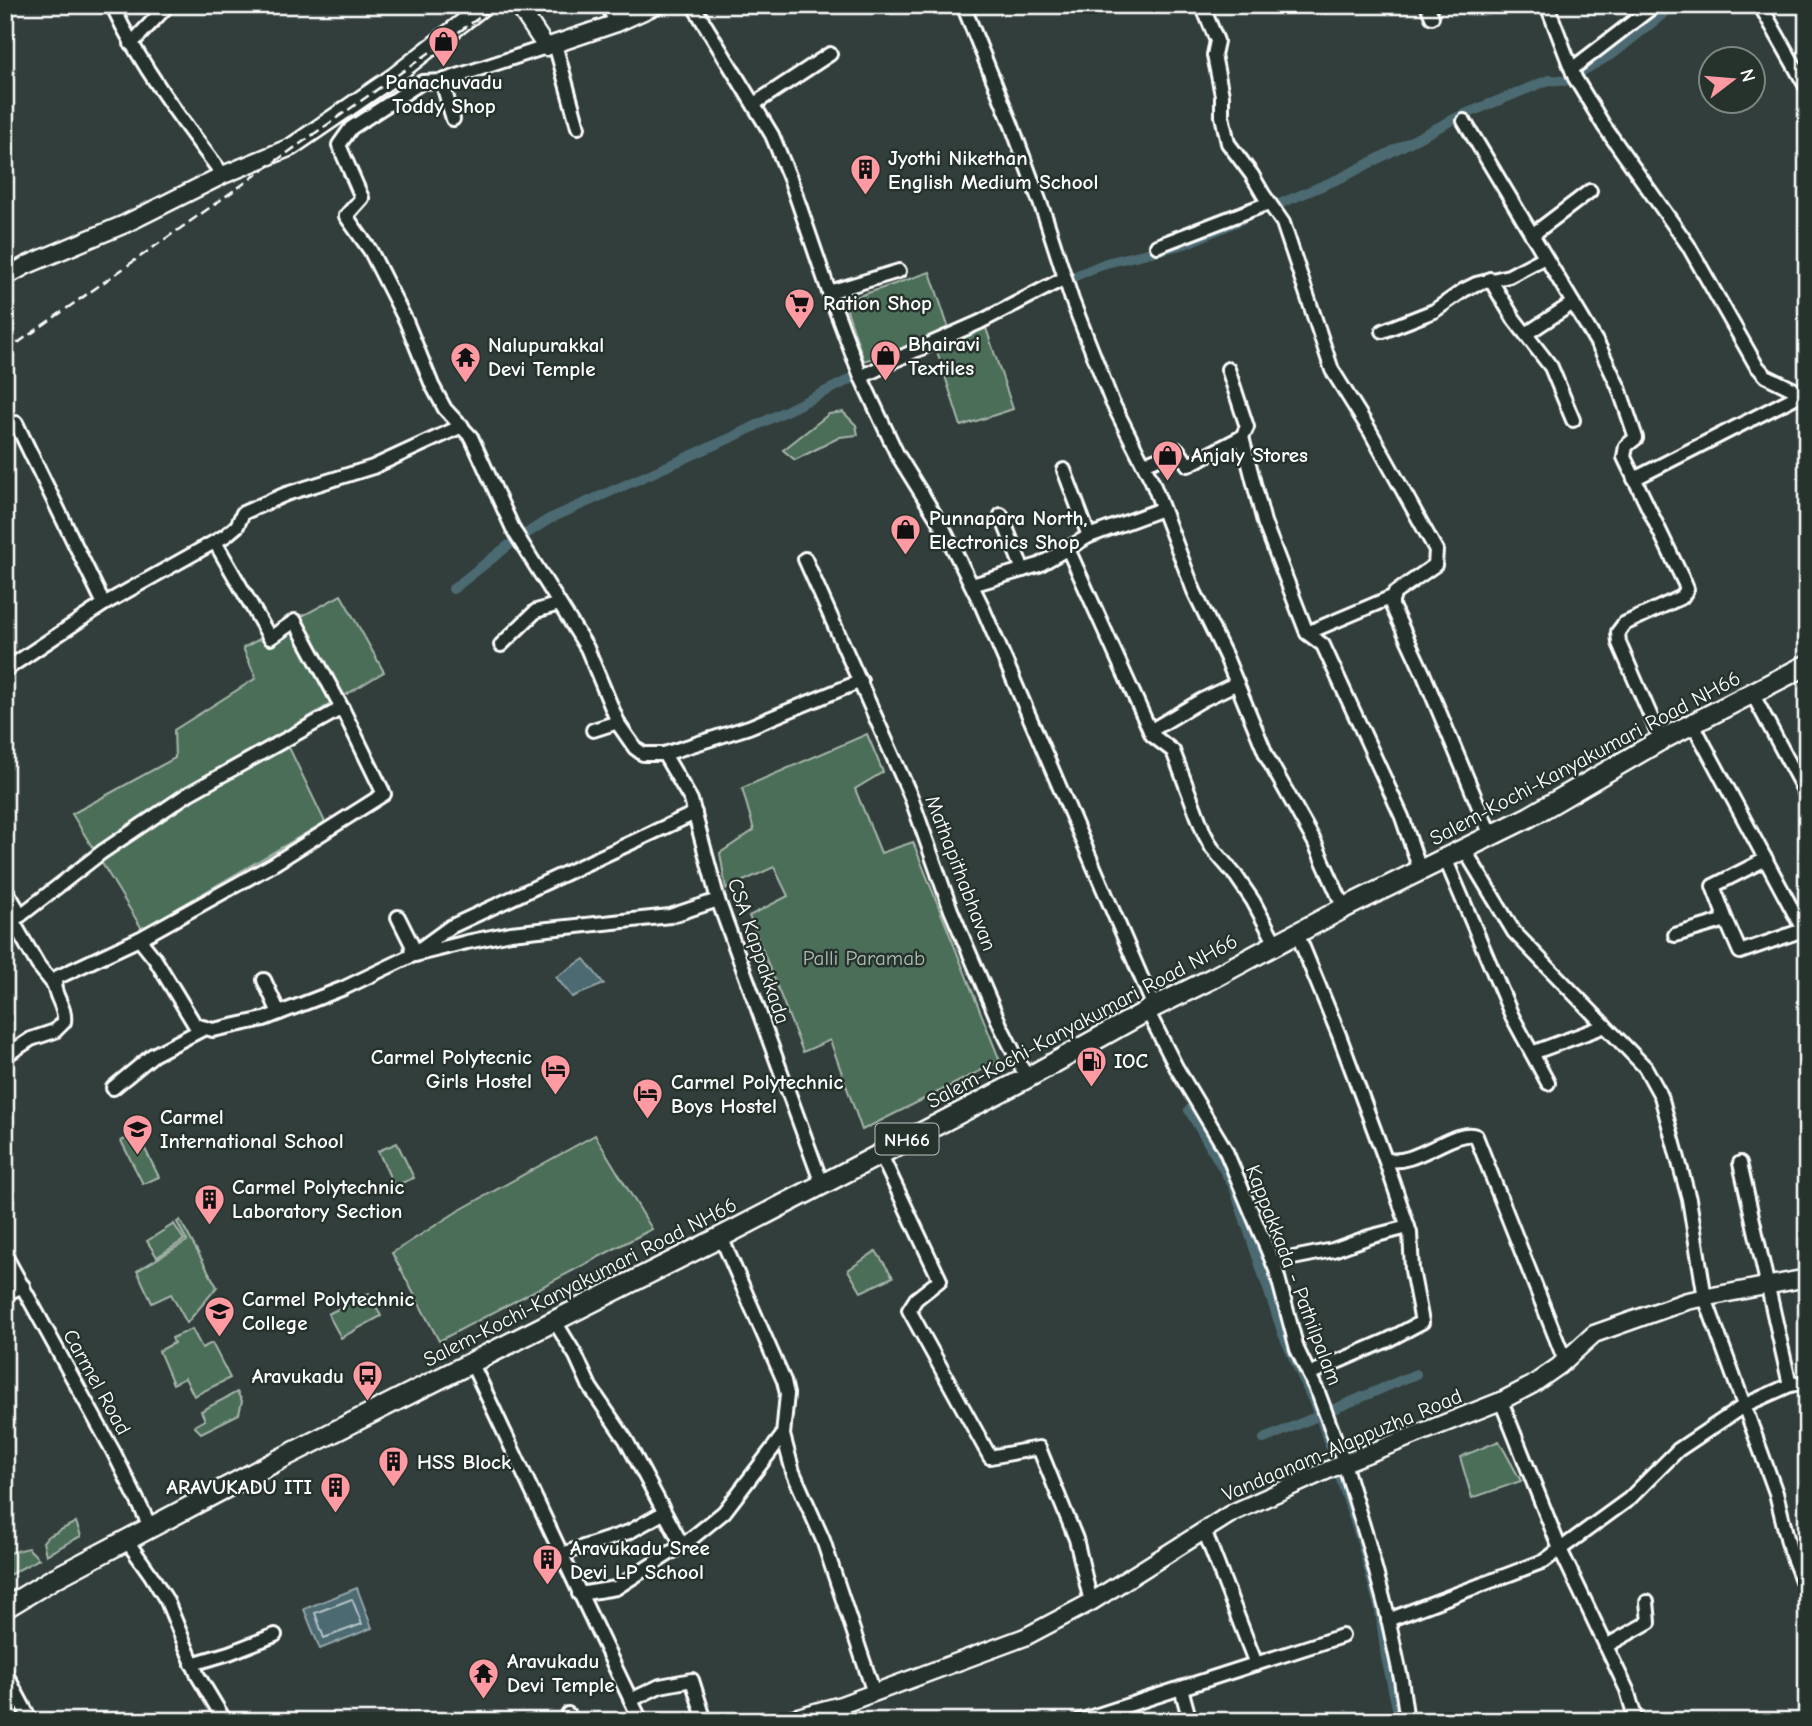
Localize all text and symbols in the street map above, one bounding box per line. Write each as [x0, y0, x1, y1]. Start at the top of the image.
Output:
shop icon: Panachuvadu Toddy Shop [427, 25, 461, 69]
north arrow [1696, 46, 1766, 116]
text: N [1735, 67, 1760, 85]
place label: Panachuvadu Toddy Shop [385, 70, 503, 118]
place label: Jyothi Nikethan English Medium School [888, 146, 1098, 194]
building icon: Jyothi Nikethan English Medium School [848, 153, 882, 197]
supermarket icon: Ration Shop [783, 286, 817, 330]
place label: Ration Shop [823, 291, 932, 315]
place label: Bhairavi Textiles [908, 332, 980, 380]
place label: Nalupurakkal Devi Temple [488, 333, 604, 381]
shop icon: Bhairavi Textiles [868, 339, 902, 383]
temple icon: Nalupurakkal Devi Temple [448, 340, 482, 384]
shop icon: Anjaly Stores [1151, 438, 1185, 482]
place label: Anjaly Stores [1191, 443, 1308, 467]
place label: Punnapara North, Electronics Shop [929, 506, 1088, 554]
shop icon: Punnapara North, Electronics Shop [889, 513, 923, 557]
street label: Salem-Kochi-Kanyakumari Road NH66 [1426, 666, 1744, 850]
street label: Mathapithabhavan [920, 792, 1002, 954]
street label: CSA Kappakkada [723, 875, 795, 1027]
street label: Salem-Kochi-Kanyakumari Road NH66 [923, 929, 1241, 1113]
park label: Palli Paramab [803, 946, 925, 970]
fuel station icon: IOC [1074, 1044, 1108, 1088]
place label: Carmel Polytecnic Girls Hostel [371, 1045, 532, 1093]
place label: IOC [1114, 1049, 1148, 1073]
hotel icon: Carmel Polytecnic Girls Hostel [538, 1052, 572, 1096]
place label: Carmel Polytechnic Boys Hostel [671, 1070, 843, 1118]
hotel icon: Carmel Polytechnic Boys Hostel [631, 1077, 665, 1121]
place label: Carmel International School [160, 1105, 344, 1153]
school or university icon: Carmel International School [120, 1112, 154, 1156]
road number: NH66 [876, 1124, 939, 1154]
street label: Kappakkada - Pathilpalam [1241, 1161, 1347, 1389]
place label: Carmel Polytechnic Laboratory Section [232, 1175, 404, 1223]
building icon: Carmel Polytechnic Laboratory Section [192, 1182, 226, 1226]
street label: Salem-Kochi-Kanyakumari Road NH66 [419, 1192, 741, 1372]
place label: Carmel Polytechnic College [242, 1287, 414, 1335]
school or university icon: Carmel Polytechnic College [202, 1294, 236, 1338]
street label: Carmel Road [58, 1325, 136, 1439]
bus stop icon: Aravukadu [350, 1359, 384, 1403]
place label: Aravukadu [252, 1364, 344, 1388]
street label: Vandaanam-Alappuzha Road [1219, 1384, 1465, 1506]
building icon: HSS Block [377, 1445, 411, 1489]
place label: HSS Block [417, 1450, 512, 1474]
building icon: ARAVUKADU ITI [318, 1470, 352, 1514]
place label: ARAVUKADU ITI [166, 1475, 312, 1499]
place label: Aravukadu Sree Devi LP School [570, 1536, 710, 1584]
building icon: Aravukadu Sree Devi LP School [530, 1543, 564, 1587]
place label: Aravukadu Devi Temple [507, 1649, 614, 1697]
temple icon: Aravukadu Devi Temple [467, 1656, 501, 1700]

